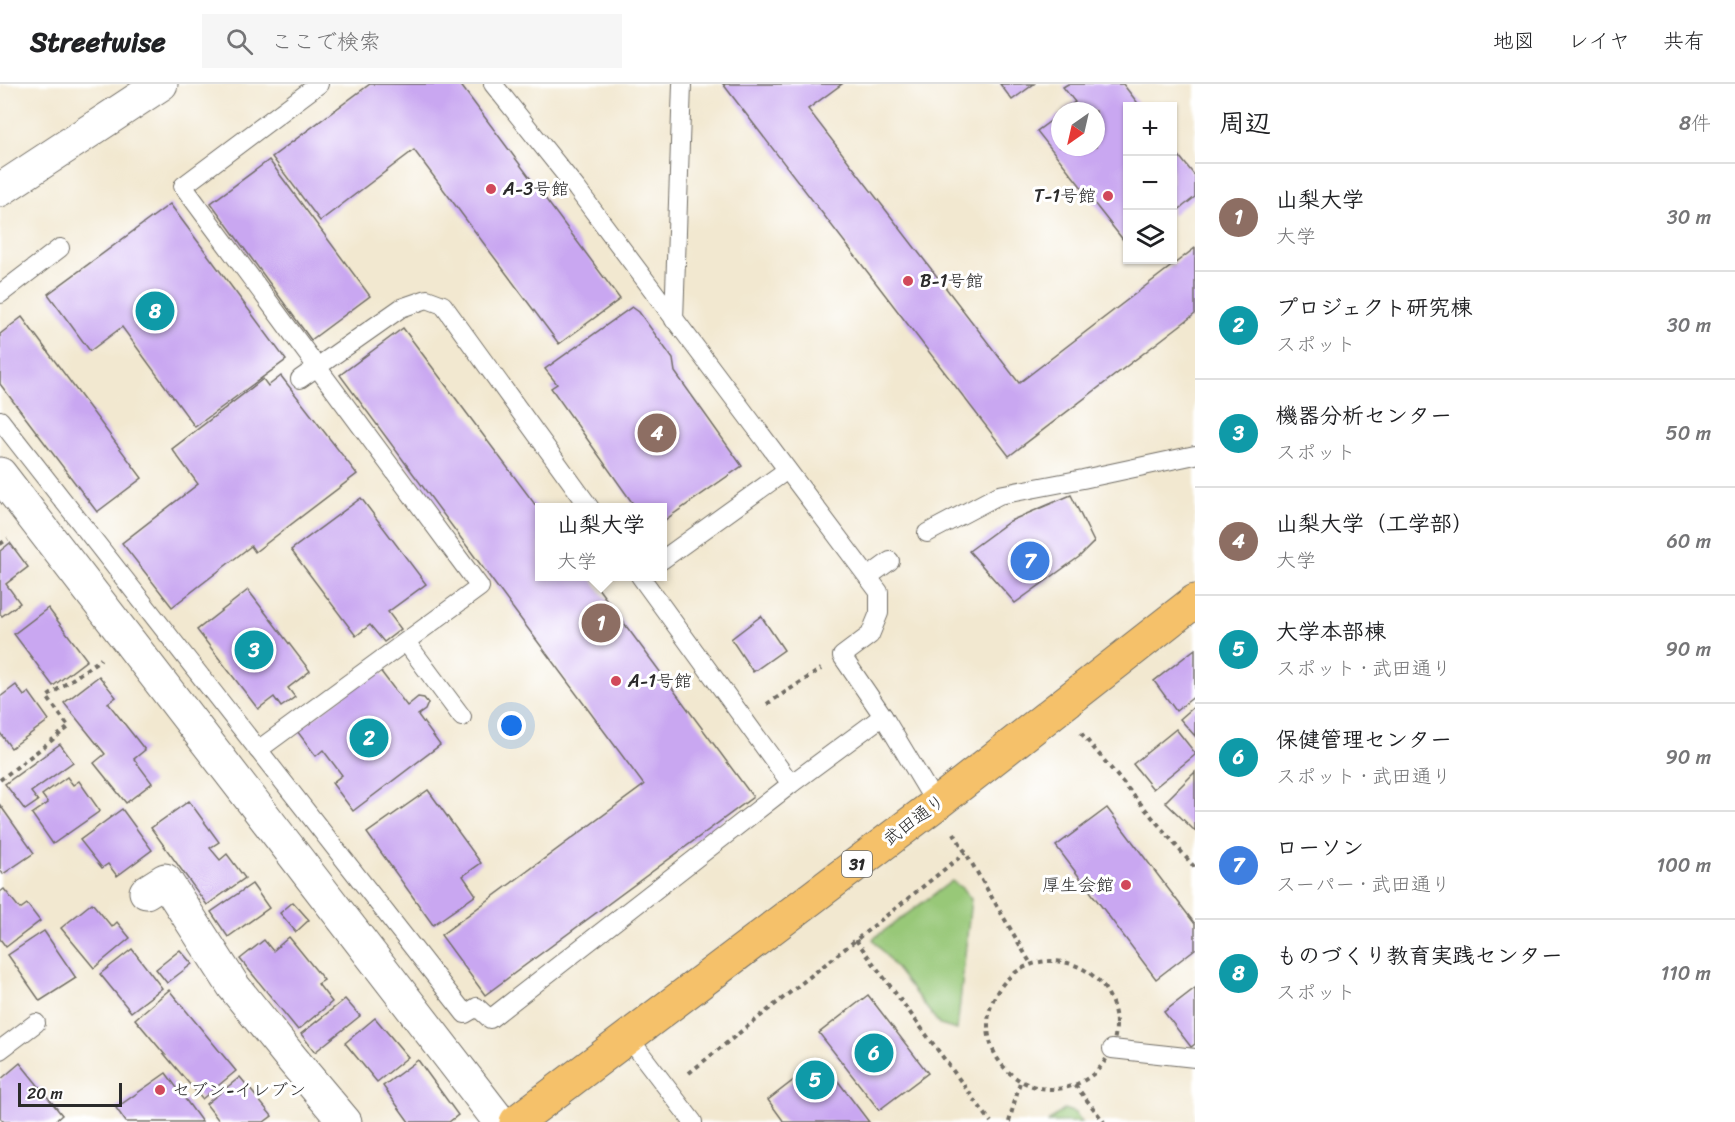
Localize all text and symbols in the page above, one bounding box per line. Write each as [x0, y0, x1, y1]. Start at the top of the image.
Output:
search box [202, 14, 622, 68]
text: Streetwise [30, 17, 166, 66]
text: ここで検索 [271, 22, 381, 61]
text: 地図 [1493, 22, 1535, 60]
text: レイヤ [1568, 22, 1630, 60]
text: 共有 [1663, 22, 1705, 60]
icon: search [223, 25, 256, 58]
text: 周辺 [1219, 100, 1271, 146]
north arrow [1051, 102, 1105, 156]
map controls [1123, 102, 1177, 264]
button: + [1123, 102, 1177, 156]
text: 8件 [1679, 106, 1711, 141]
button: − [1123, 156, 1177, 210]
place label: A-3号館 [502, 173, 569, 205]
place label: T-1号館 [1034, 180, 1096, 212]
text: 山梨大学 [1276, 180, 1364, 219]
marker: A-3号館 [484, 182, 498, 196]
marker: T-1号館 [1101, 189, 1115, 203]
text: 1 [1234, 200, 1243, 235]
text: 30 m [1667, 200, 1711, 235]
button: layers [1123, 210, 1177, 264]
text: 大学 [1276, 219, 1316, 254]
place label: B-1号館 [920, 265, 983, 297]
marker: B-1号館 [901, 274, 915, 288]
pin: 8 [136, 288, 174, 334]
text: プロジェクト研究棟 [1276, 288, 1472, 327]
text: 2 [1233, 308, 1244, 343]
text: 30 m [1667, 308, 1711, 343]
text: スポット [1276, 327, 1356, 362]
text: 機器分析センター [1276, 396, 1452, 435]
pin: 4 [638, 410, 676, 456]
text: 3 [1233, 416, 1244, 451]
text: 50 m [1666, 416, 1711, 451]
text: スポット [1276, 435, 1356, 470]
popup [535, 503, 667, 581]
text: 山梨大学（工学部） [1276, 504, 1474, 543]
text: 山梨大学 [557, 505, 645, 544]
text: 4 [1232, 524, 1245, 559]
text: 60 m [1666, 524, 1711, 559]
pin: 7 [1010, 538, 1050, 584]
text: 大学 [1276, 543, 1316, 578]
text: 大学 [557, 544, 597, 579]
pin: 1 [582, 600, 620, 646]
text: 大学本部棟 [1276, 612, 1386, 651]
pin: 3 [234, 628, 274, 672]
text: 5 [1232, 632, 1245, 667]
text: 90 m [1666, 632, 1711, 667]
text: スポット · 武田通り [1276, 651, 1452, 686]
place label: A-1号館 [627, 665, 692, 697]
marker: A-1号館 [609, 674, 623, 688]
your location [497, 711, 526, 740]
pin: 2 [350, 716, 388, 760]
text: 保健管理センター [1276, 720, 1452, 759]
text: 6 [1233, 740, 1244, 775]
text: 90 m [1666, 740, 1711, 775]
text: スポット · 武田通り [1276, 759, 1452, 794]
street label: 武田通り [876, 786, 952, 854]
text: ローソン [1276, 828, 1364, 867]
text: 7 [1233, 848, 1244, 883]
text: 100 m [1657, 848, 1711, 883]
road number: 31 [842, 851, 872, 877]
text: スーパー · 武田通り [1276, 867, 1451, 902]
place label: 厚生会館 [1042, 869, 1114, 901]
marker: 厚生会館 [1119, 878, 1133, 892]
text: ものづくり教育実践センター [1276, 936, 1563, 975]
text: 8 [1232, 956, 1245, 991]
text: 110 m [1661, 956, 1711, 991]
text: スポット [1276, 975, 1356, 1010]
pin: 6 [854, 1030, 894, 1076]
pin: 5 [796, 1058, 834, 1102]
place label: セブン-イレブン [172, 1074, 306, 1106]
text: 20 m [27, 1079, 63, 1108]
scale bar [18, 1080, 122, 1108]
marker: セブン-イレブン [153, 1083, 167, 1097]

